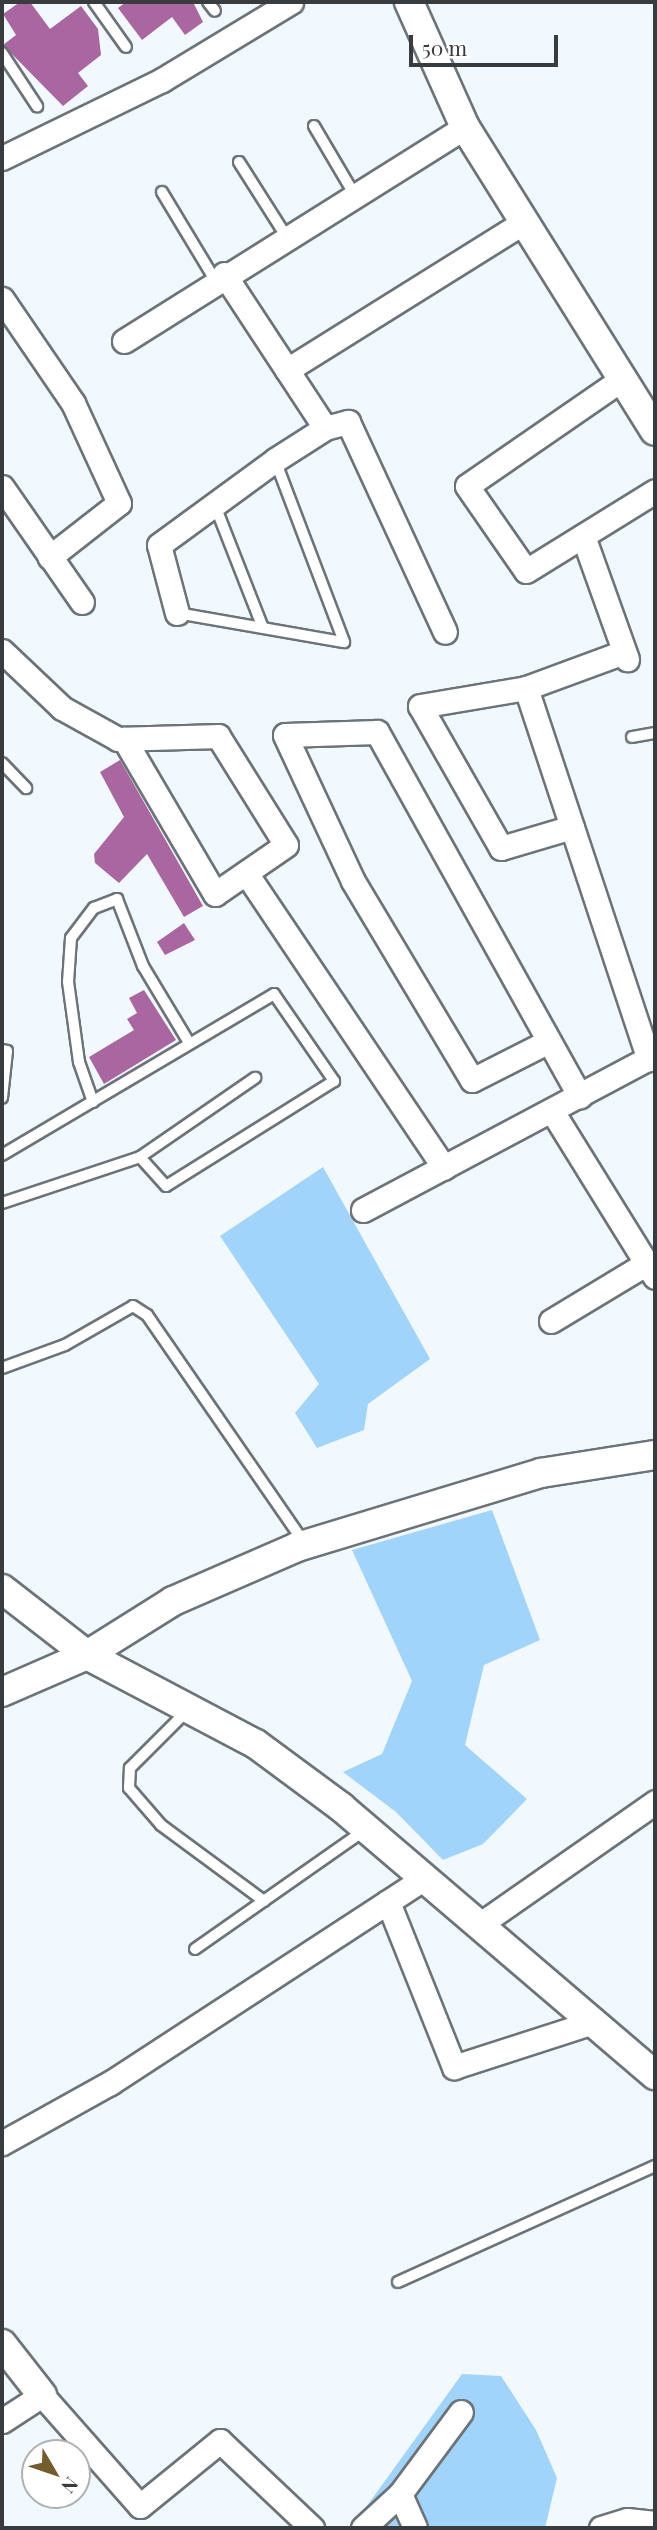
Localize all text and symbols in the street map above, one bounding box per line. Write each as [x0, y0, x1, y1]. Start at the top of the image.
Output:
scale bar [412, 21, 561, 65]
text: 50 m [422, 33, 467, 61]
north arrow [21, 2439, 91, 2509]
text: N [56, 2472, 85, 2499]

